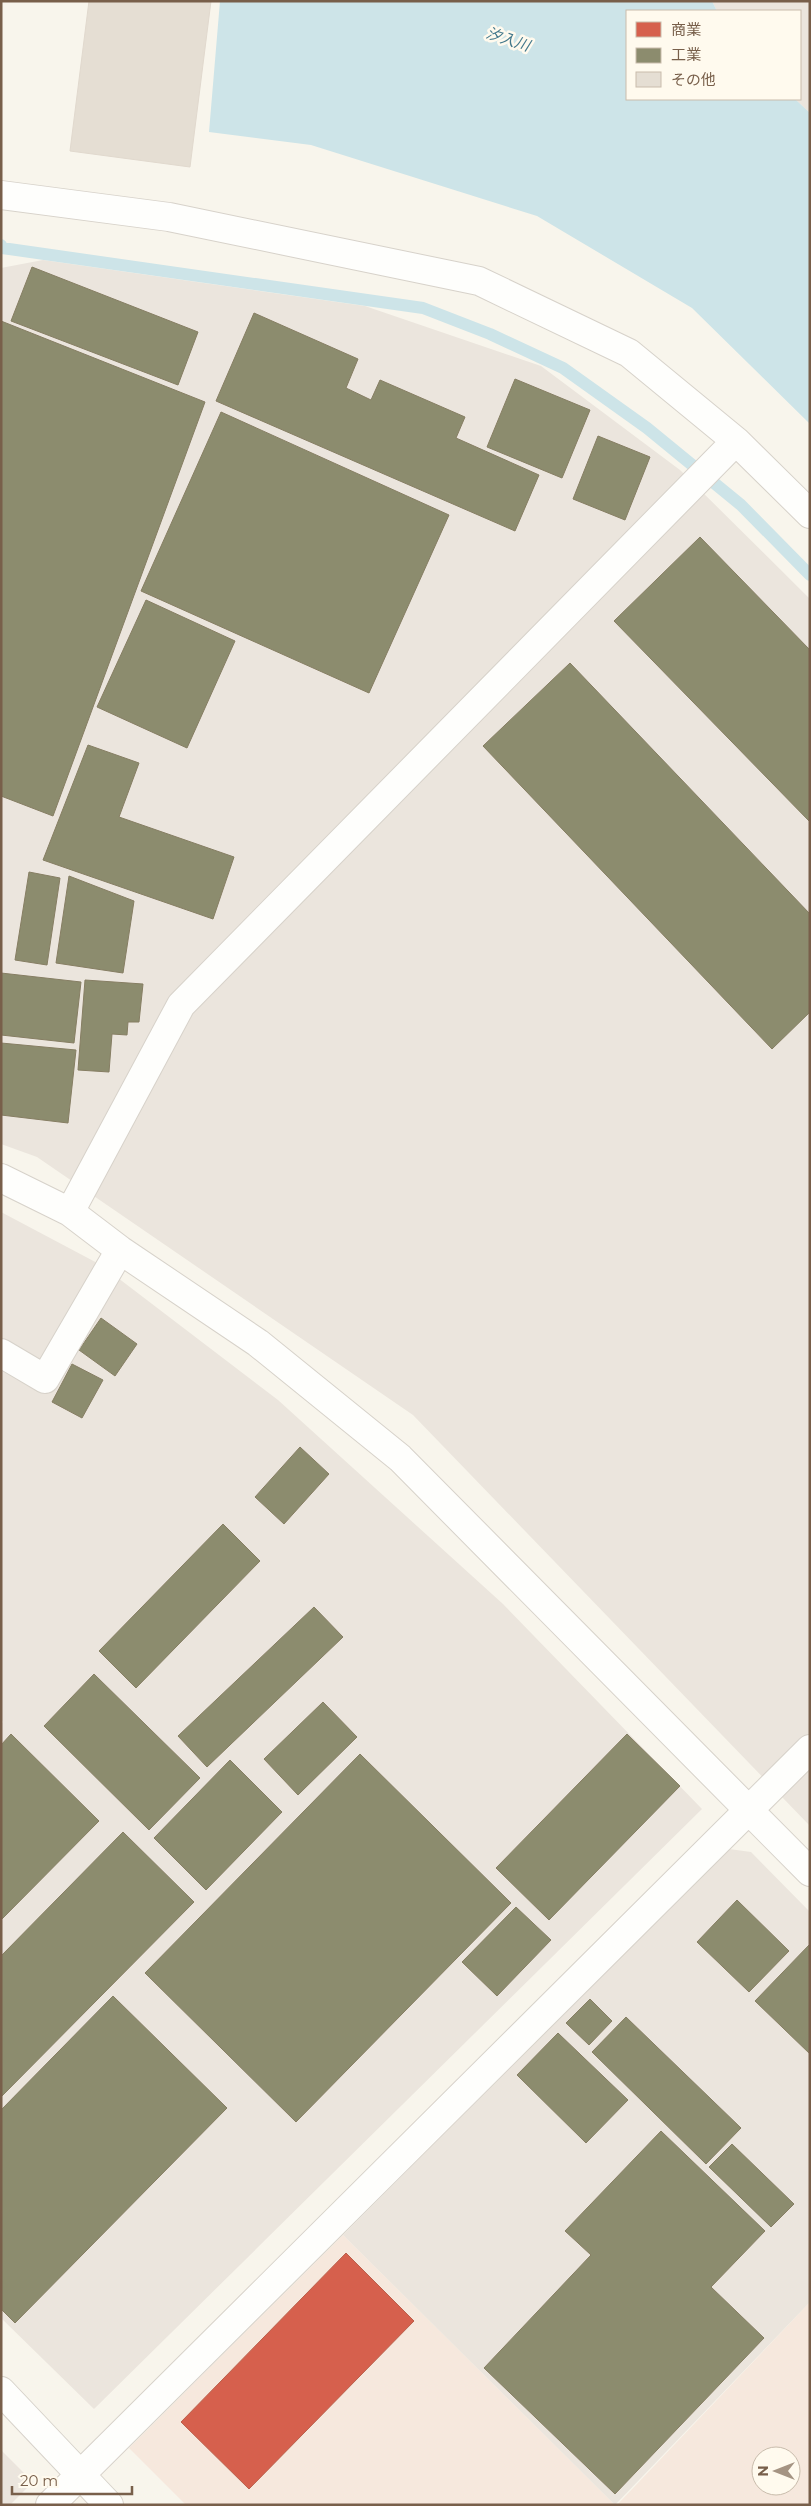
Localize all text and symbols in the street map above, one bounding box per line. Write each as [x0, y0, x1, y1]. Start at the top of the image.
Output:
legend [626, 10, 801, 100]
text: 商業 [671, 20, 701, 39]
water label: 汐入川 [484, 23, 534, 56]
text: 工業 [671, 45, 701, 64]
text: その他 [671, 70, 716, 89]
north arrow [751, 2446, 801, 2496]
scale bar [12, 2464, 132, 2496]
text: N [754, 2465, 772, 2477]
text: 20 m [20, 2471, 58, 2490]

